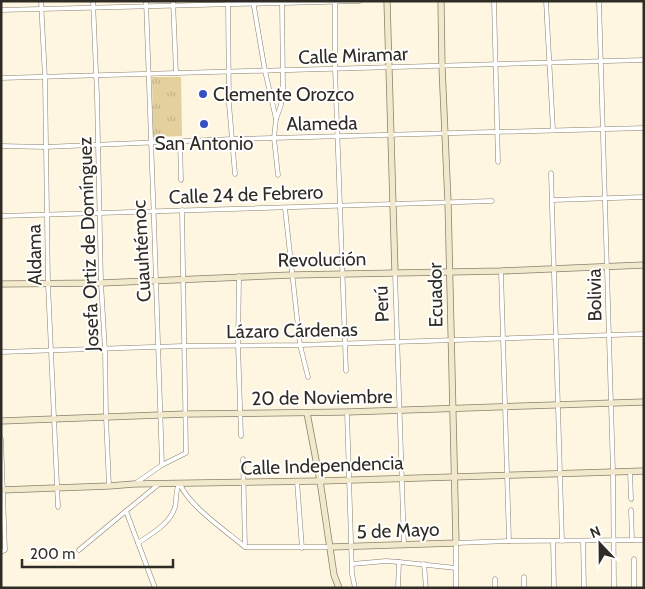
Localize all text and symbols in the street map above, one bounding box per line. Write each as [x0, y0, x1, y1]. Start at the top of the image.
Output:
street label: Calle Miramar [298, 42, 408, 69]
place label: Clemente Orozco [213, 83, 354, 106]
marker: Clemente Orozco [197, 88, 209, 100]
street label: Alameda [286, 111, 358, 136]
marker: San Antonio [198, 118, 210, 130]
place label: San Antonio [154, 132, 254, 155]
street label: Josefa Ortiz de Domínguez [73, 136, 104, 353]
street label: Calle 24 de Febrero [168, 180, 324, 209]
street label: Cuauhtémoc [127, 199, 156, 303]
street label: Aldama [22, 224, 47, 286]
street label: Revolución [278, 247, 366, 272]
street label: Ecuador [423, 262, 448, 328]
street label: Bolivia [583, 268, 606, 322]
street label: Perú [369, 285, 394, 323]
street label: Lázaro Cárdenas [226, 318, 358, 343]
street label: 20 de Noviembre [251, 385, 393, 410]
street label: Calle Independencia [240, 451, 404, 480]
street label: 5 de Mayo [356, 518, 440, 543]
north arrow [575, 519, 625, 569]
text: N [587, 522, 603, 542]
scale bar [22, 536, 174, 568]
text: 200 m [30, 545, 75, 563]

